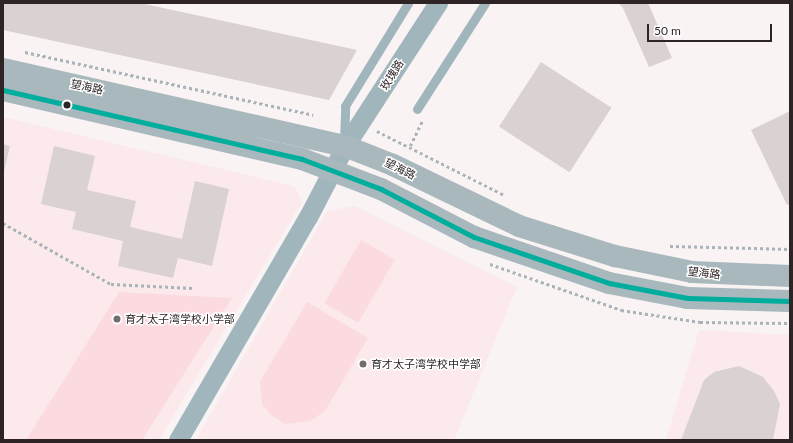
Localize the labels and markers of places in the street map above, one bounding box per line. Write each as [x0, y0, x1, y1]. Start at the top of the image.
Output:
unlabelled marker [62, 100, 72, 110]
place label: 育才太子湾学校小学部 [125, 312, 235, 326]
marker: 育才太子湾学校小学部 [112, 314, 122, 324]
place label: 育才太子湾学校中学部 [371, 357, 481, 371]
marker: 育才太子湾学校中学部 [358, 359, 368, 369]

